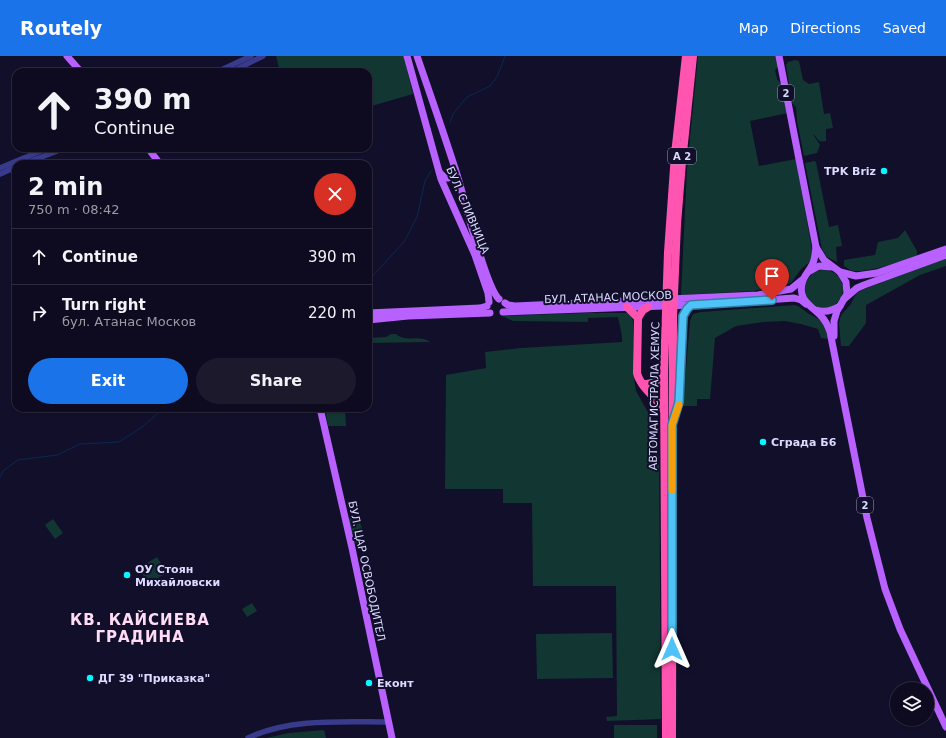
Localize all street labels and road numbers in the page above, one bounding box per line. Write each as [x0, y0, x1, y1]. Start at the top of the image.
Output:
road number: 2 [778, 85, 794, 101]
road number: A 2 [668, 148, 696, 164]
street label: БУЛ. СЛИВНИЦА [443, 164, 492, 256]
street label: БУЛ. АТАНАС МОСКОВ [544, 289, 672, 306]
street label: АВТОМАГИСТРАЛА ХЕМУС [647, 321, 662, 470]
road number: 2 [857, 497, 873, 513]
street label: БУЛ. ЦАР ОСВОБОДИТЕЛ [345, 500, 388, 643]

